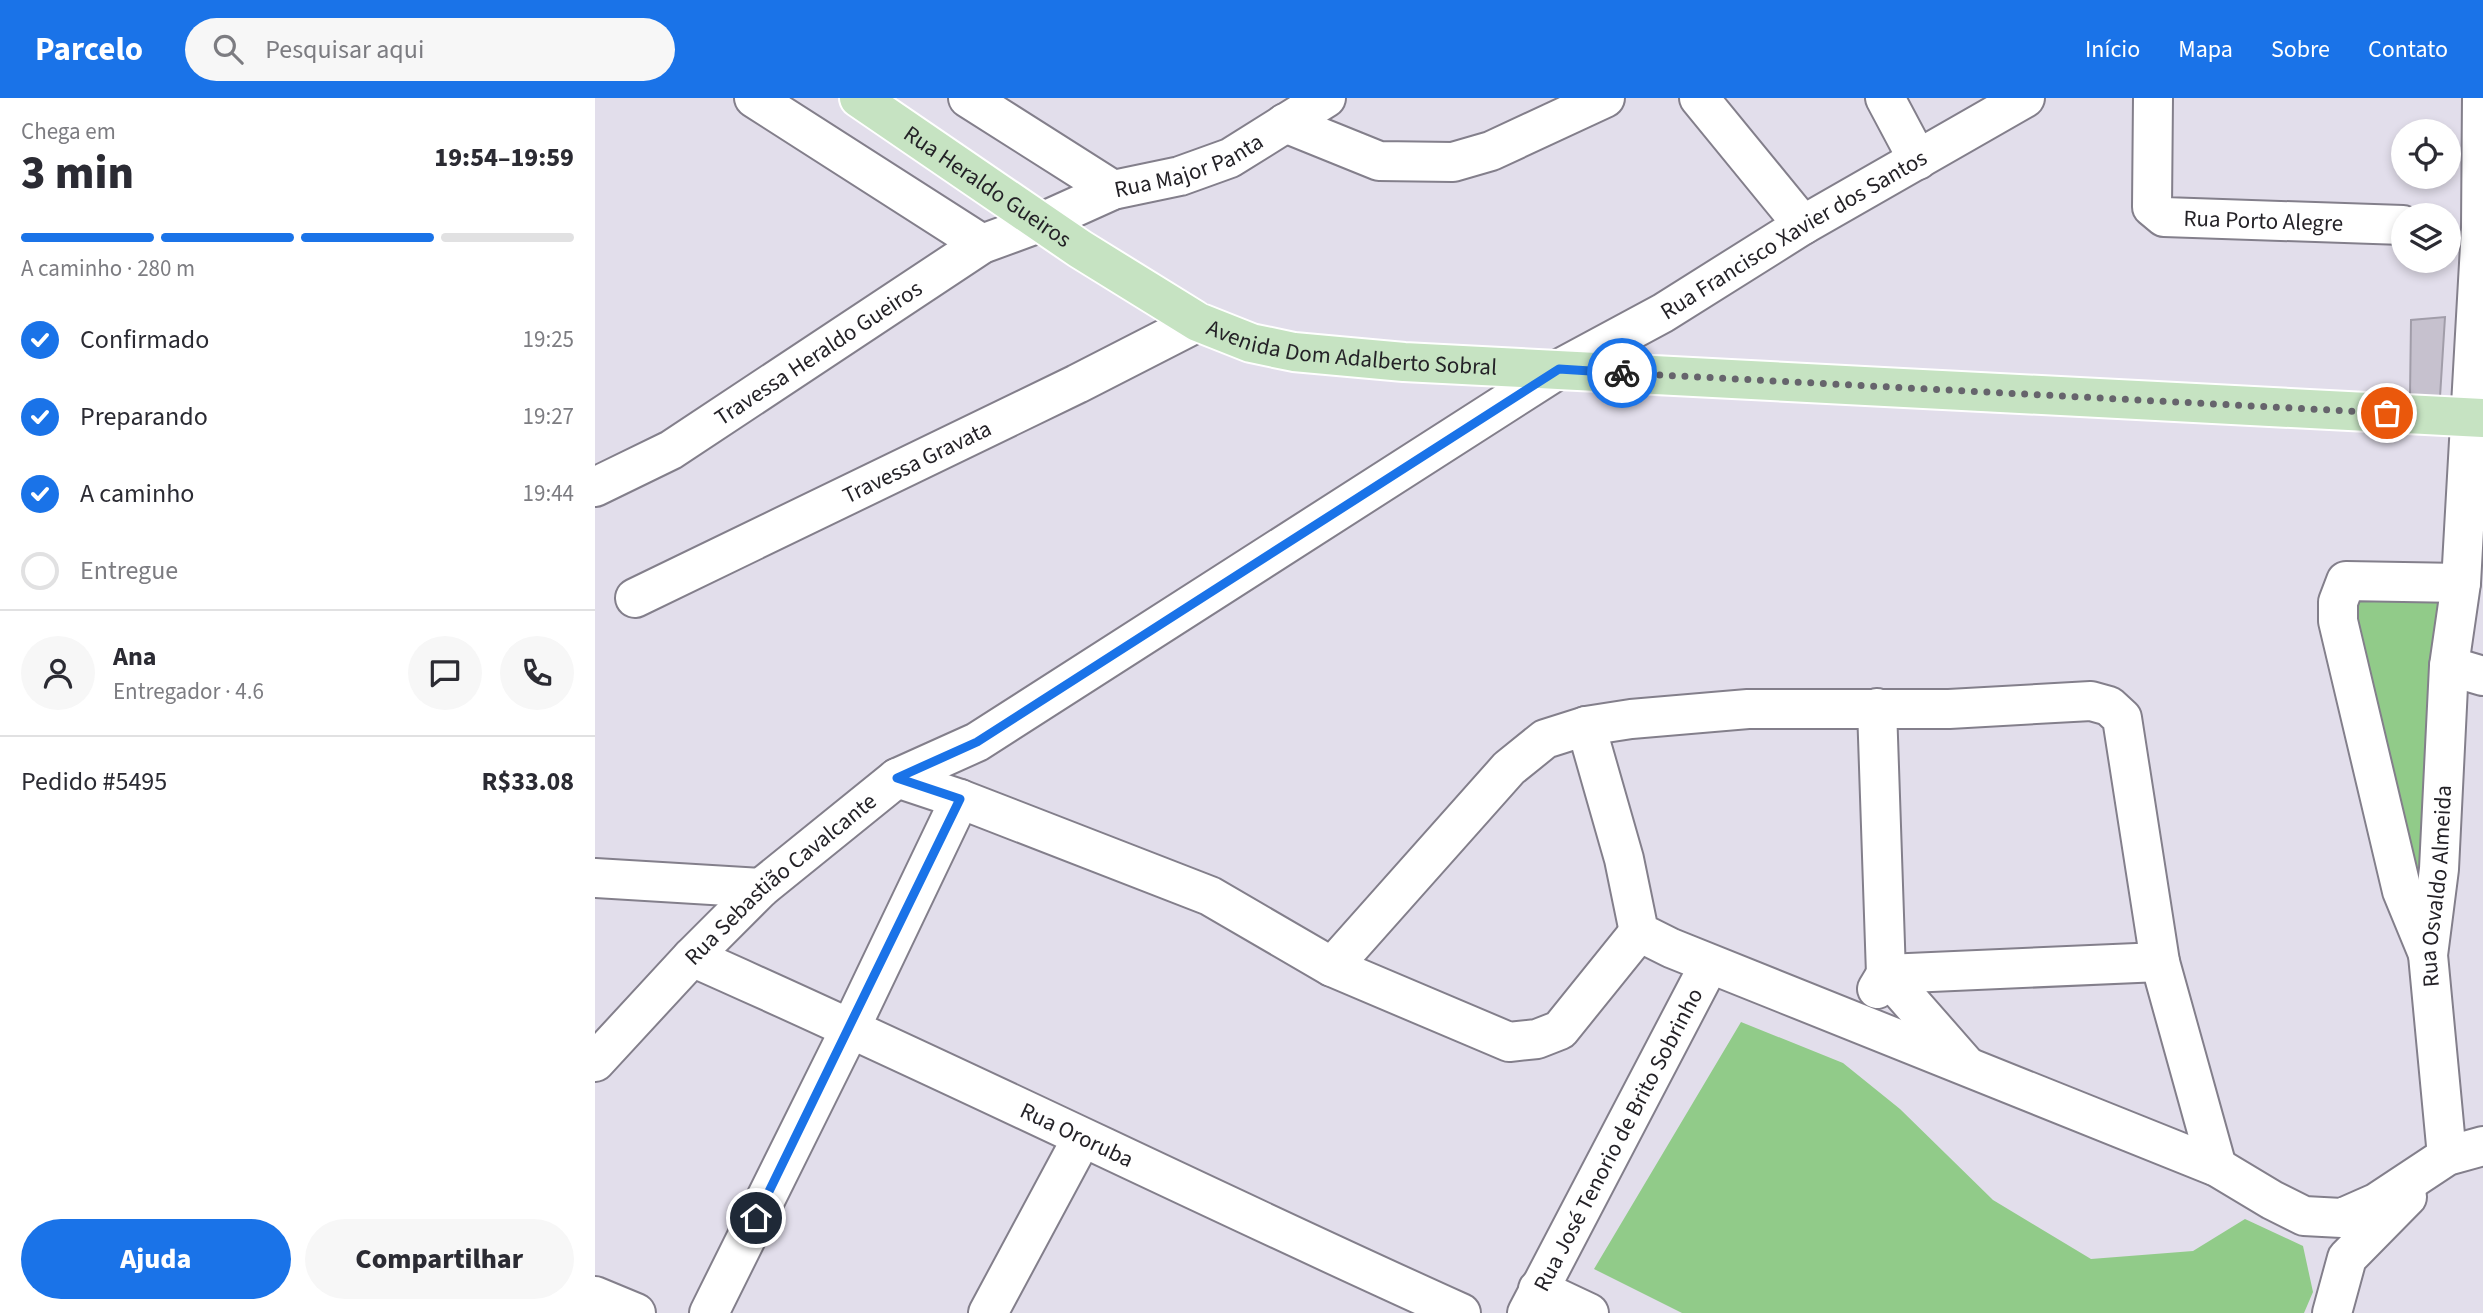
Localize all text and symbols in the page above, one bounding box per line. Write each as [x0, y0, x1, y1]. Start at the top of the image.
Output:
search box [185, 18, 675, 81]
text: Parcelo [35, 26, 143, 73]
icon: search [209, 30, 247, 68]
text: Pesquisar aqui [265, 31, 424, 68]
text: Início [2085, 32, 2140, 67]
text: Mapa [2178, 32, 2233, 67]
text: Sobre [2271, 32, 2330, 67]
text: Contato [2368, 32, 2448, 67]
text: Chega em [21, 115, 116, 148]
street label: Rua Heraldo Gueiros [897, 117, 1078, 256]
map controls [2391, 119, 2461, 273]
button: locate [2391, 119, 2461, 189]
street label: Rua Major Panta [1111, 125, 1270, 206]
text: 19:54–19:59 [434, 139, 574, 176]
text: 3 min [21, 141, 134, 206]
street label: Rua Francisco Xavier dos Santos [1654, 141, 1933, 328]
street label: Rua Porto Alegre [2183, 202, 2344, 240]
button: layers [2391, 203, 2461, 273]
text: A caminho · 280 m [21, 252, 195, 285]
street label: Travessa Heraldo Gueiros [708, 272, 929, 434]
street label: Avenida Dom Adalberto Sobral [1202, 311, 1498, 384]
icon: check [21, 321, 59, 359]
text: Confirmado [80, 321, 209, 358]
text: 19:25 [523, 323, 574, 356]
courier [1587, 338, 1657, 408]
icon: bike [1603, 354, 1641, 392]
pin [2357, 383, 2417, 443]
icon: bag [2368, 394, 2406, 432]
icon: check [21, 398, 59, 436]
text: Preparando [80, 398, 208, 435]
text: 19:27 [523, 400, 574, 433]
street label: Travessa Gravata [837, 412, 997, 512]
icon: check [21, 475, 59, 513]
text: A caminho [80, 475, 194, 512]
text: 19:44 [523, 477, 574, 510]
text: Entregue [80, 552, 178, 589]
button: person [21, 636, 95, 710]
button: chat [408, 636, 482, 710]
button: phone [500, 636, 574, 710]
text: Ana [113, 638, 156, 675]
text: Entregador · 4.6 [113, 675, 264, 708]
text: Pedido #5495 [21, 763, 167, 800]
text: R$33.08 [482, 763, 574, 800]
street label: Rua Osvaldo Almeida [2412, 784, 2460, 989]
street label: Rua Sebastião Cavalcante [677, 785, 884, 973]
street label: Rua José Tenorio de Brito Sobrinho [1525, 982, 1711, 1297]
street label: Rua Ororuba [1015, 1094, 1139, 1176]
pin [726, 1188, 786, 1248]
icon: home [737, 1199, 775, 1237]
button: Ajuda [21, 1219, 291, 1299]
button: Compartilhar [305, 1219, 574, 1299]

